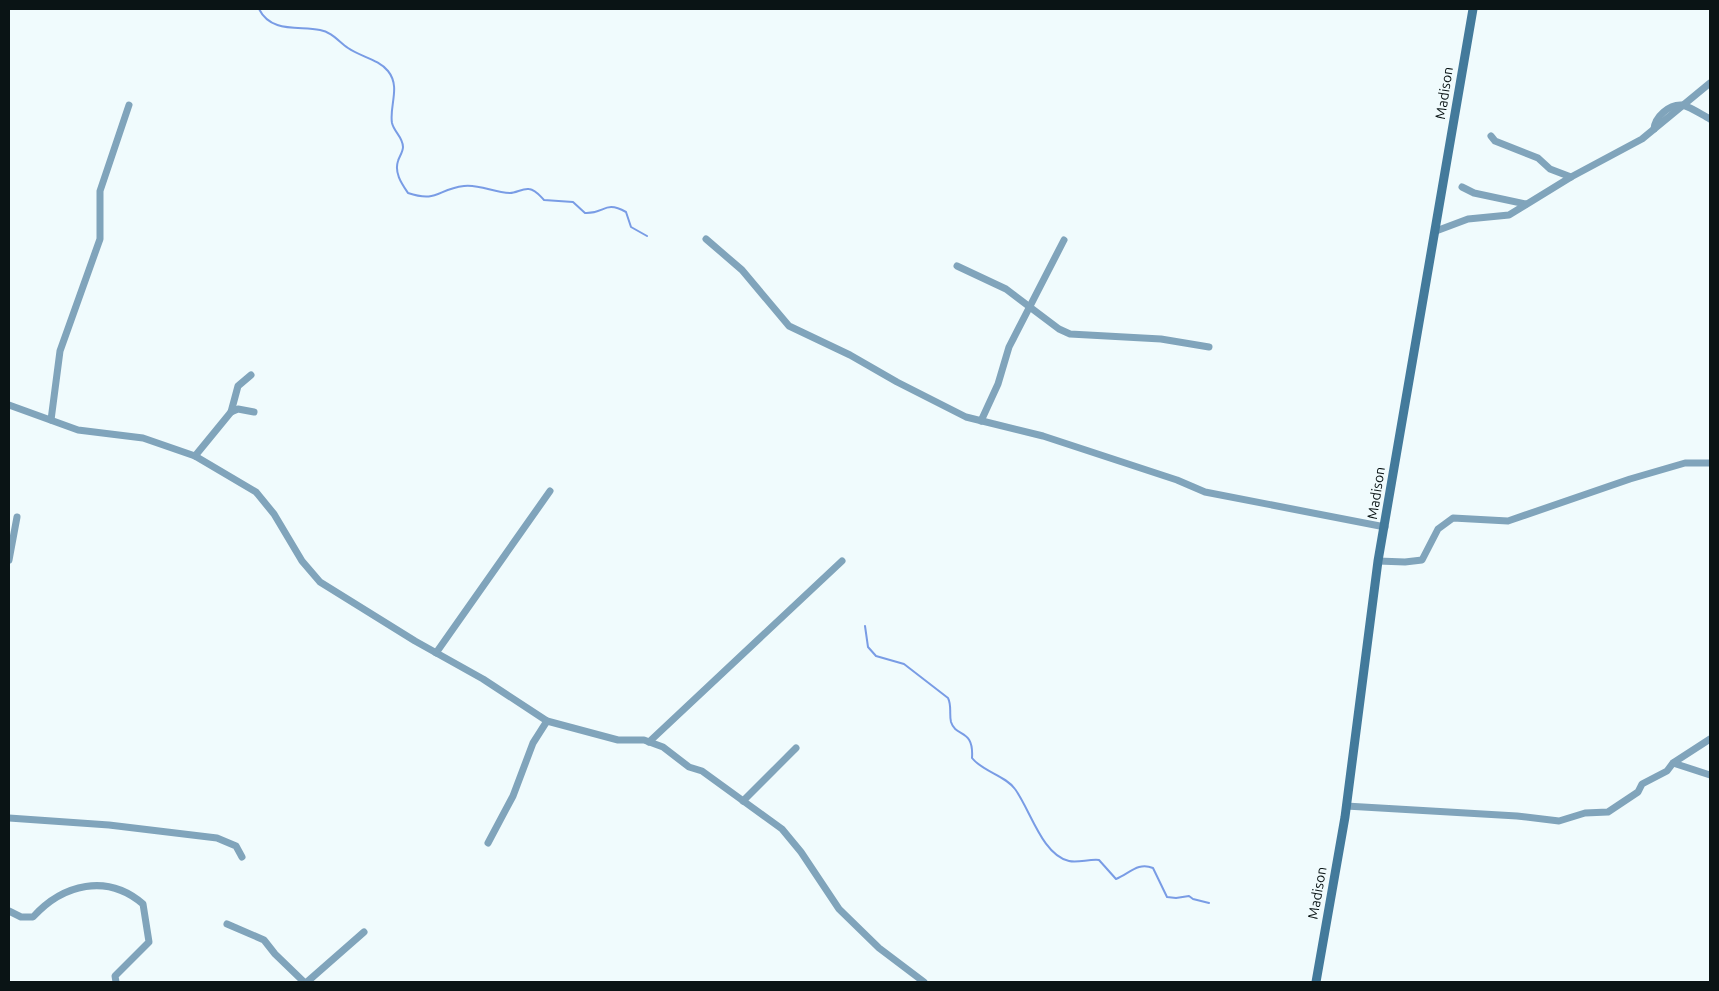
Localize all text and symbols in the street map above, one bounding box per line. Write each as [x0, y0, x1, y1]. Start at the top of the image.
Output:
street label: Madison [1432, 65, 1456, 121]
street label: Madison [1364, 465, 1388, 521]
street label: Madison [1305, 865, 1329, 921]

